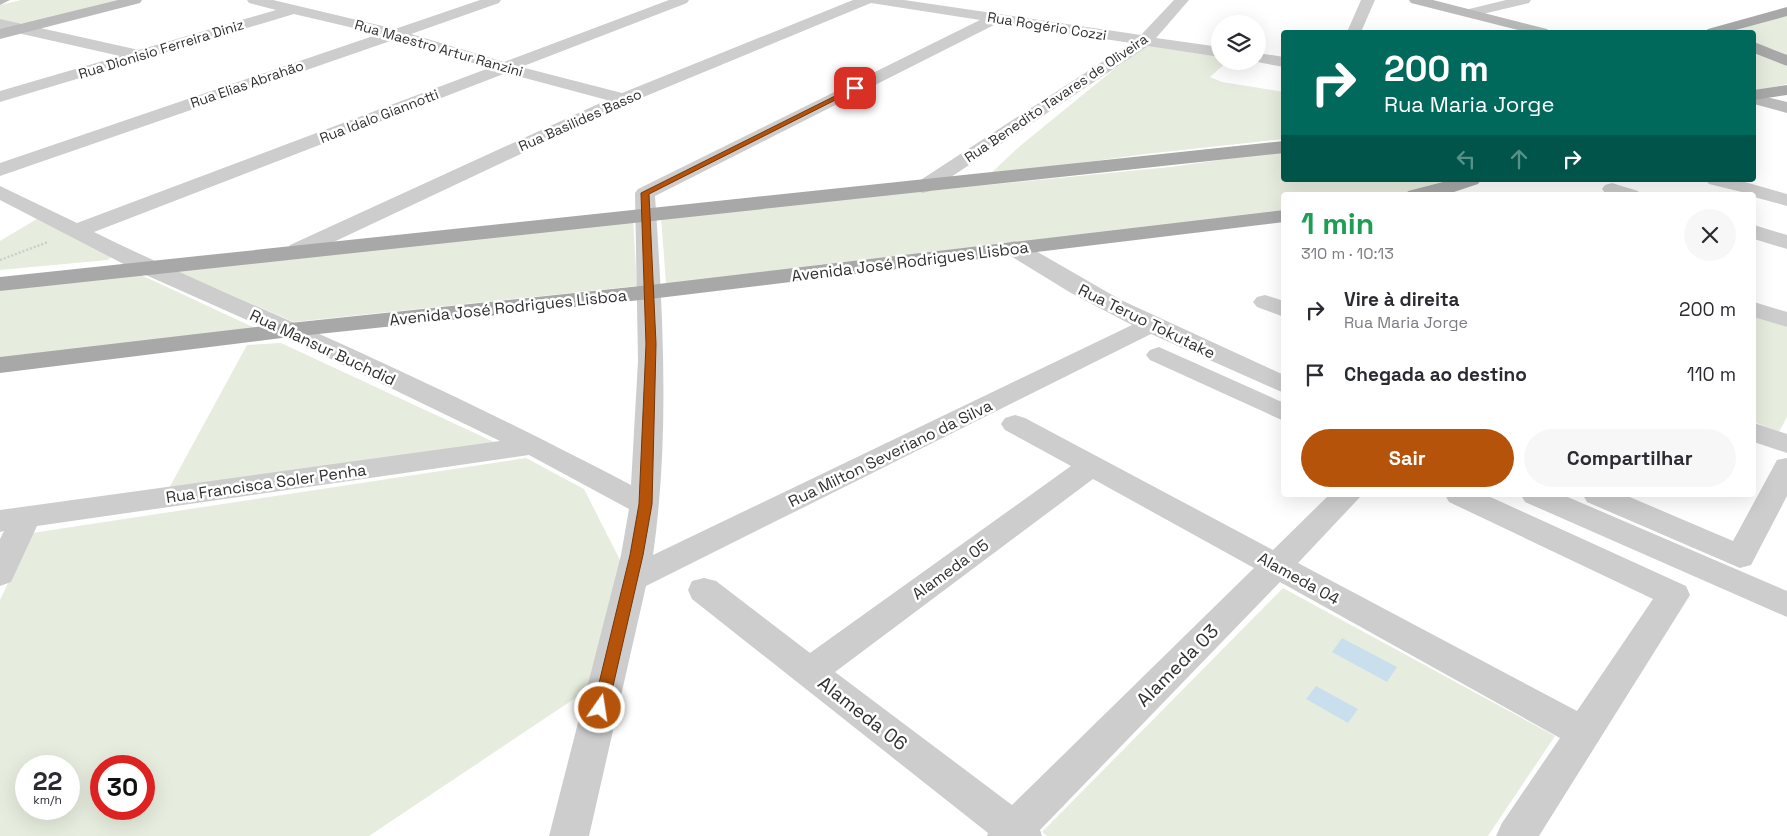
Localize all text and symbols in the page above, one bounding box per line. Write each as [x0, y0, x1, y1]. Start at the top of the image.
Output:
street label: Rua Rogério Cozzi [986, 8, 1108, 44]
street label: Rua Dionisio Ferreira Diniz [76, 15, 246, 83]
street label: Rua Maestro Artur Ranzini [353, 15, 525, 81]
map controls [1211, 15, 1266, 70]
button: layers [1211, 15, 1266, 70]
street label: Rua Benedito Tavares de Oliveira [961, 30, 1151, 166]
text: 200 m [1384, 47, 1489, 91]
icon: right [1301, 50, 1366, 115]
street label: Rua Elias Abrahão [188, 56, 306, 112]
pin [834, 67, 876, 109]
icon: arrive [841, 74, 869, 102]
street label: Rua Idalo Giannotti [317, 85, 441, 147]
street label: Rua Basilides Basso [516, 85, 644, 155]
text: Rua Maria Jorge [1384, 90, 1554, 118]
icon: left [1452, 145, 1480, 173]
icon: ahead [1505, 145, 1533, 173]
icon: right [1558, 145, 1586, 173]
text: 1 min [1301, 204, 1374, 243]
button: close [1684, 209, 1736, 261]
street label: Avenida José Rodrigues Lisboa [790, 237, 1030, 286]
text: 310 m · 10:13 [1301, 243, 1394, 264]
street label: Rua Teruo Tokutake [1075, 279, 1219, 364]
street label: Avenida José Rodrigues Lisboa [388, 285, 628, 330]
text: Vire à direita [1344, 287, 1460, 312]
icon: right [1301, 296, 1329, 324]
text: 200 m [1679, 297, 1736, 322]
street label: Rua Mansur Buchdid [246, 304, 399, 391]
text: Rua Maria Jorge [1344, 312, 1468, 333]
icon: arrive [1301, 361, 1329, 389]
text: Chegada ao destino [1344, 362, 1527, 387]
text: 110 m [1687, 362, 1736, 387]
street label: Rua Milton Severiano da Silva [785, 395, 996, 512]
button: Sair [1301, 429, 1514, 487]
button: Compartilhar [1524, 429, 1736, 487]
street label: Rua Francisca Soler Penha [164, 459, 368, 508]
street label: Alameda 05 [908, 534, 993, 604]
street label: Alameda 04 [1254, 547, 1343, 610]
street label: Alameda 03 [1131, 619, 1224, 712]
street label: Alameda 06 [813, 671, 913, 756]
position arrow [573, 681, 625, 733]
speed limit sign: 30 [90, 755, 155, 820]
text: 22 [33, 765, 62, 797]
text: km/h [33, 792, 62, 808]

